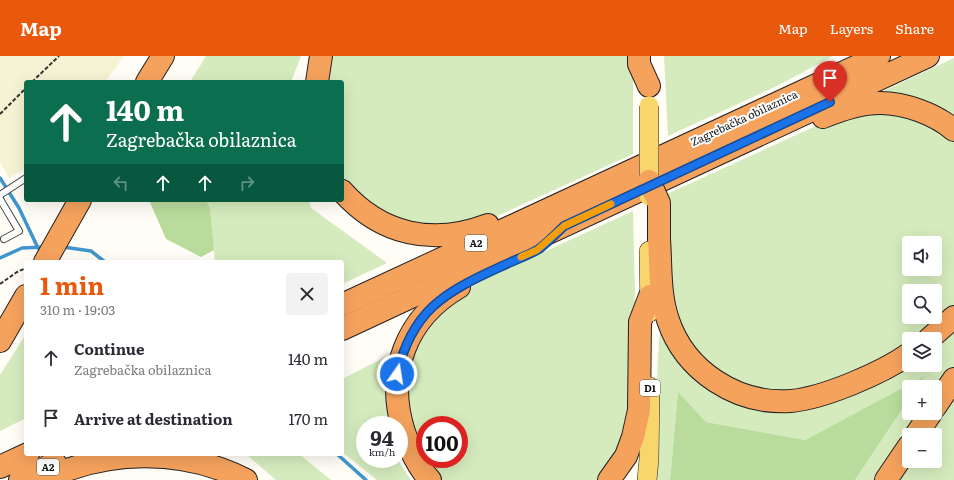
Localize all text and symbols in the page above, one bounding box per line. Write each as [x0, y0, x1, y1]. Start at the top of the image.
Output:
text: Map [20, 14, 62, 42]
text: Map [778, 18, 808, 38]
text: Layers [830, 18, 873, 38]
text: Share [895, 18, 934, 38]
pin [813, 61, 847, 102]
icon: arrive [819, 67, 841, 89]
street label: Zagrebačka obilaznica [687, 85, 800, 149]
text: 140 m [106, 88, 184, 130]
icon: ahead [40, 96, 92, 148]
text: Zagrebačka obilaznica [106, 126, 296, 153]
icon: left [110, 172, 132, 194]
icon: ahead [152, 172, 174, 194]
icon: ahead [194, 172, 216, 194]
icon: right [236, 172, 258, 194]
road number: A2 [465, 235, 487, 251]
map controls [902, 236, 942, 468]
button: sound [902, 236, 942, 276]
text: 1 min [40, 267, 104, 302]
button: close [286, 273, 328, 315]
button: search [902, 284, 942, 324]
text: 310 m · 19:03 [40, 300, 115, 319]
button: layers [902, 332, 942, 372]
text: Continue [74, 337, 144, 360]
icon: ahead [40, 347, 62, 369]
text: 140 m [288, 347, 328, 370]
position arrow [376, 353, 418, 395]
text: Zagrebačka obilaznica [74, 360, 211, 379]
road number: D1 [640, 380, 660, 396]
button: + [902, 380, 942, 420]
icon: arrive [40, 407, 62, 429]
text: Arrive at destination [74, 407, 233, 430]
text: 170 m [289, 407, 328, 430]
speed limit sign: 100 [416, 416, 468, 468]
text: 94 [370, 422, 394, 452]
button: − [902, 428, 942, 468]
text: km/h [369, 444, 395, 459]
road number: A2 [37, 459, 59, 475]

